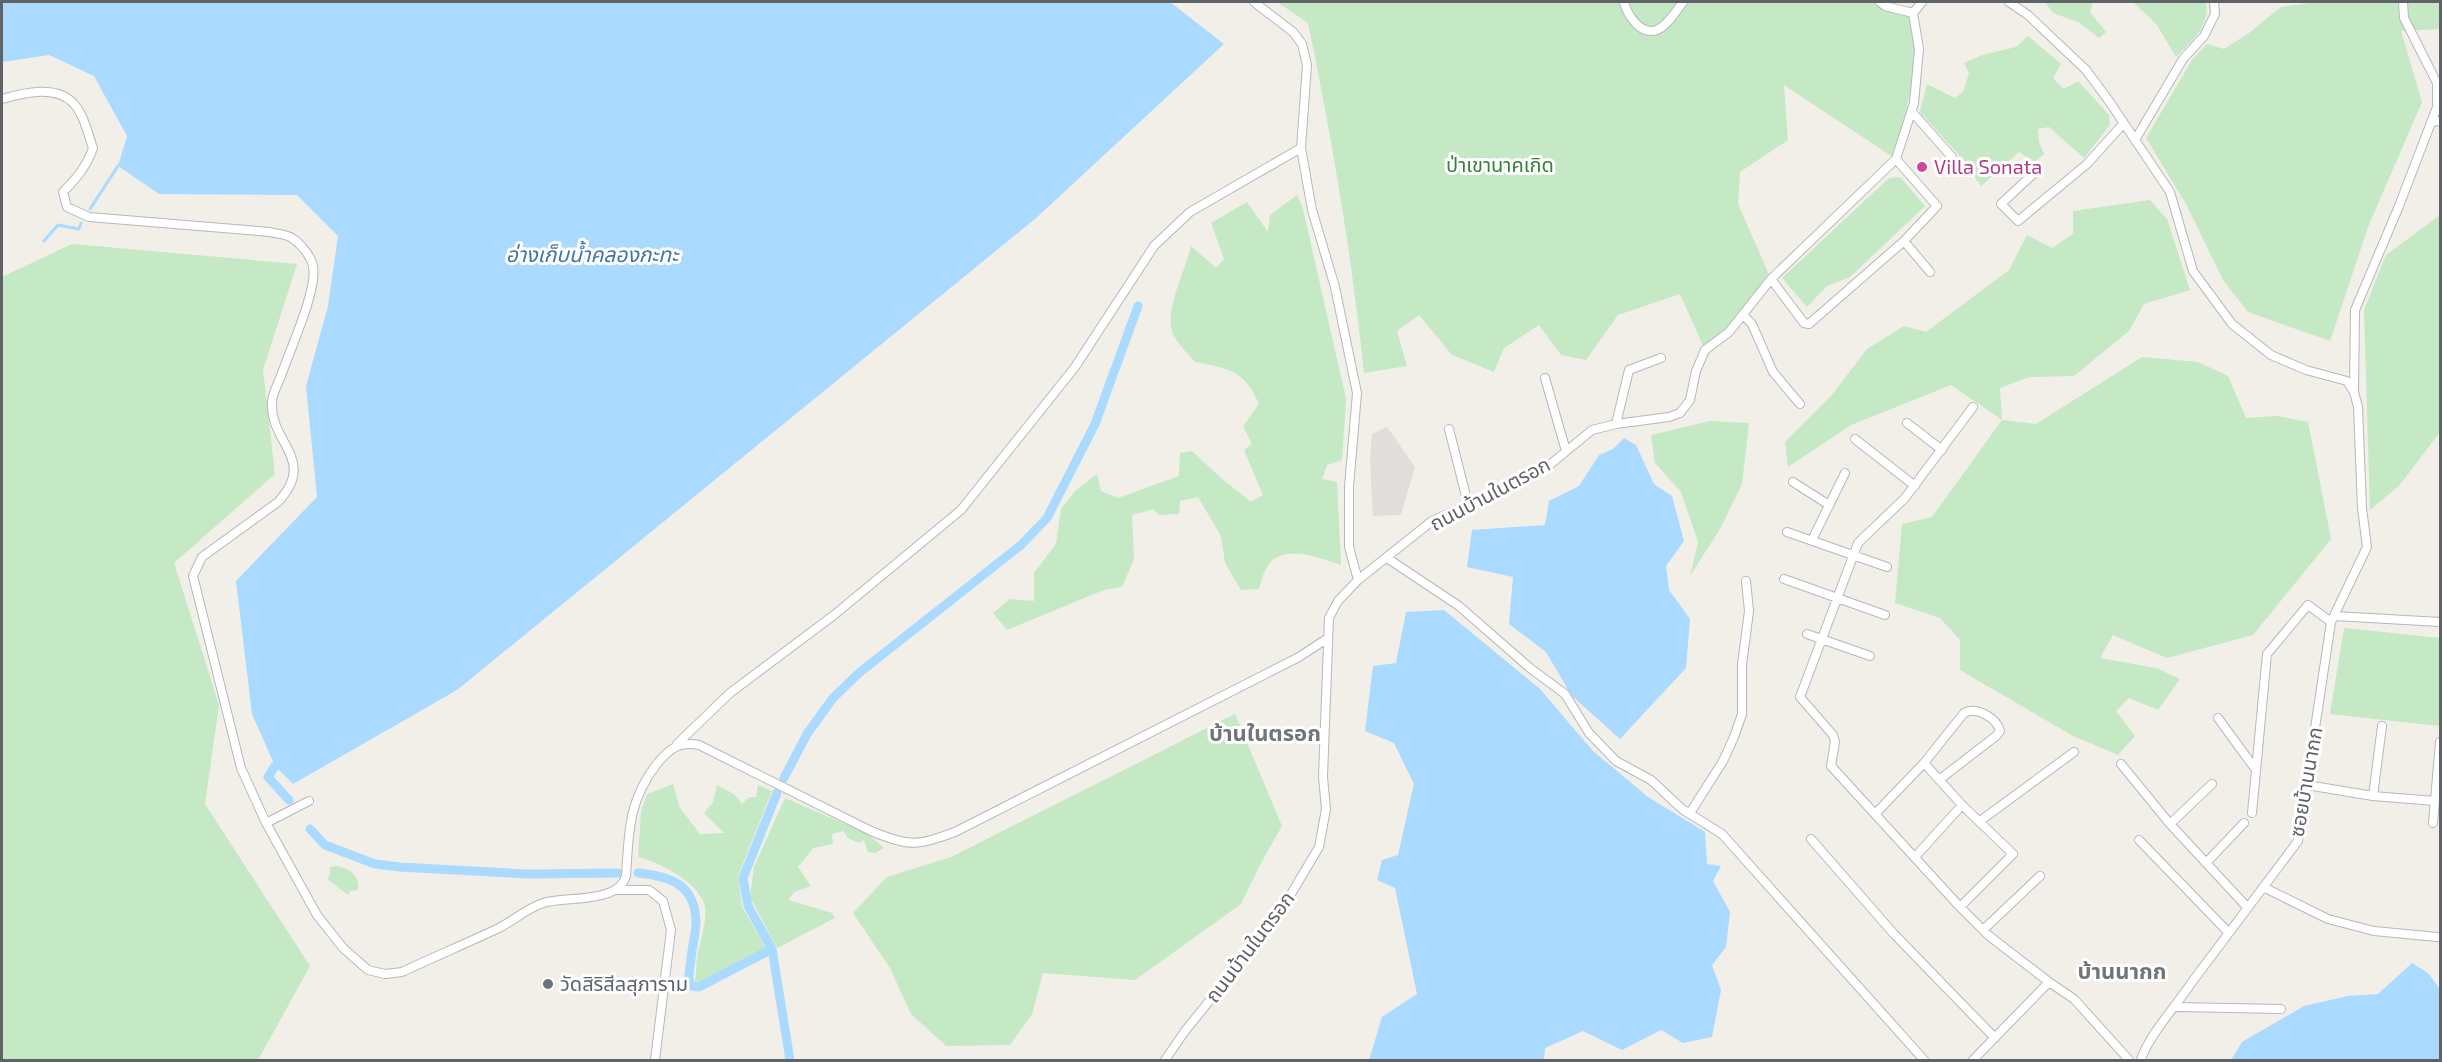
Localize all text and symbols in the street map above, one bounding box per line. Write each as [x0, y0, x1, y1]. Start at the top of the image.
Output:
park label: ป่าเขานาคเกิด [1446, 152, 1554, 176]
place label: Villa Sonata [1934, 154, 2042, 178]
marker: Villa Sonata [1915, 160, 1929, 174]
water label: อ่างเก็บน้ำคลองกะทะ [506, 240, 680, 266]
street label: ถนนบ้านในตรอก [1425, 451, 1554, 535]
district label: บ้านในตรอก [1209, 719, 1321, 745]
street label: ซอยบ้านนากก [2284, 725, 2326, 839]
street label: ถนนบ้านในตรอก [1200, 886, 1299, 1007]
district label: บ้านนากก [2078, 957, 2166, 983]
place label: วัดสิริสีลสุภาราม [560, 971, 688, 996]
marker: วัดสิริสีลสุภาราม [541, 977, 555, 991]

